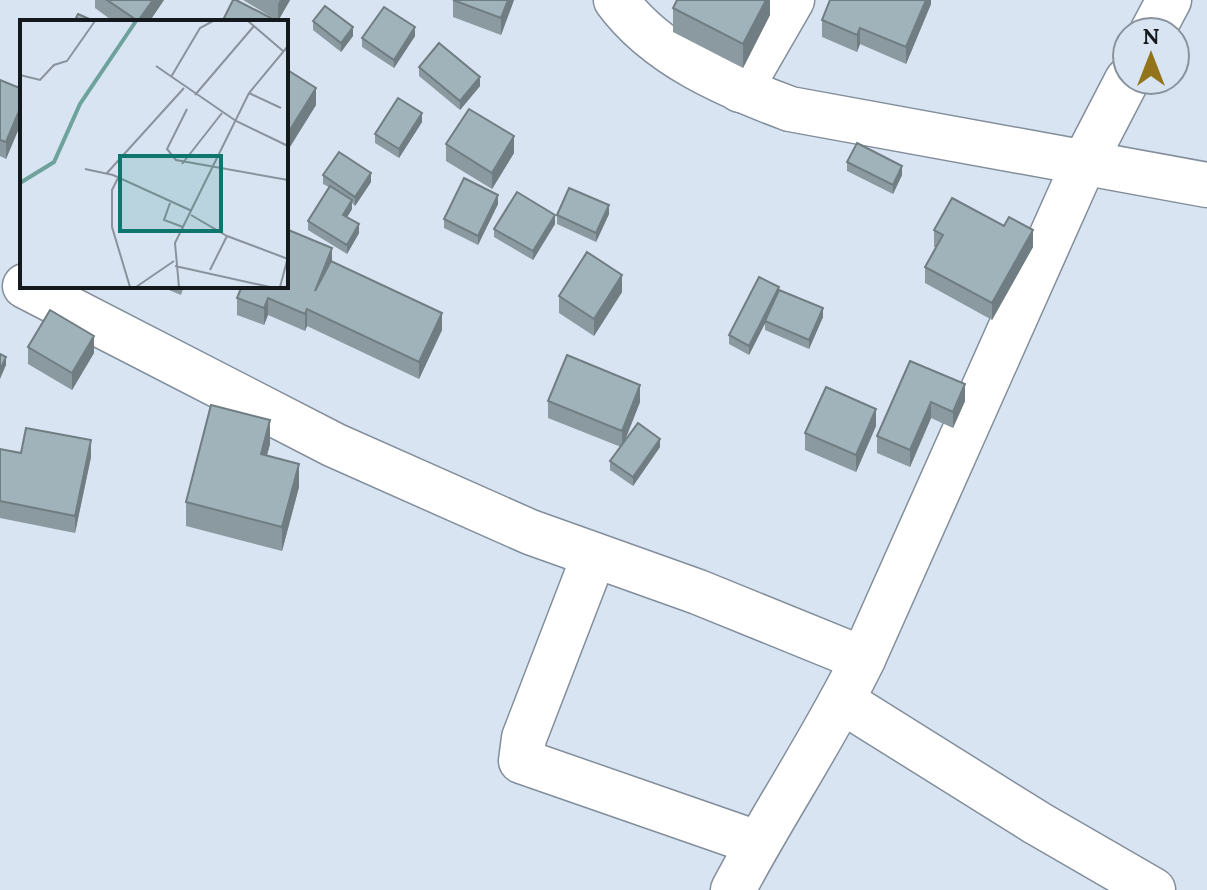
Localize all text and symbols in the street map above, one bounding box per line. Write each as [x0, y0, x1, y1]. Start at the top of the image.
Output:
north arrow [1111, 16, 1191, 96]
inset map [20, 20, 288, 288]
text: N [1142, 22, 1160, 50]

